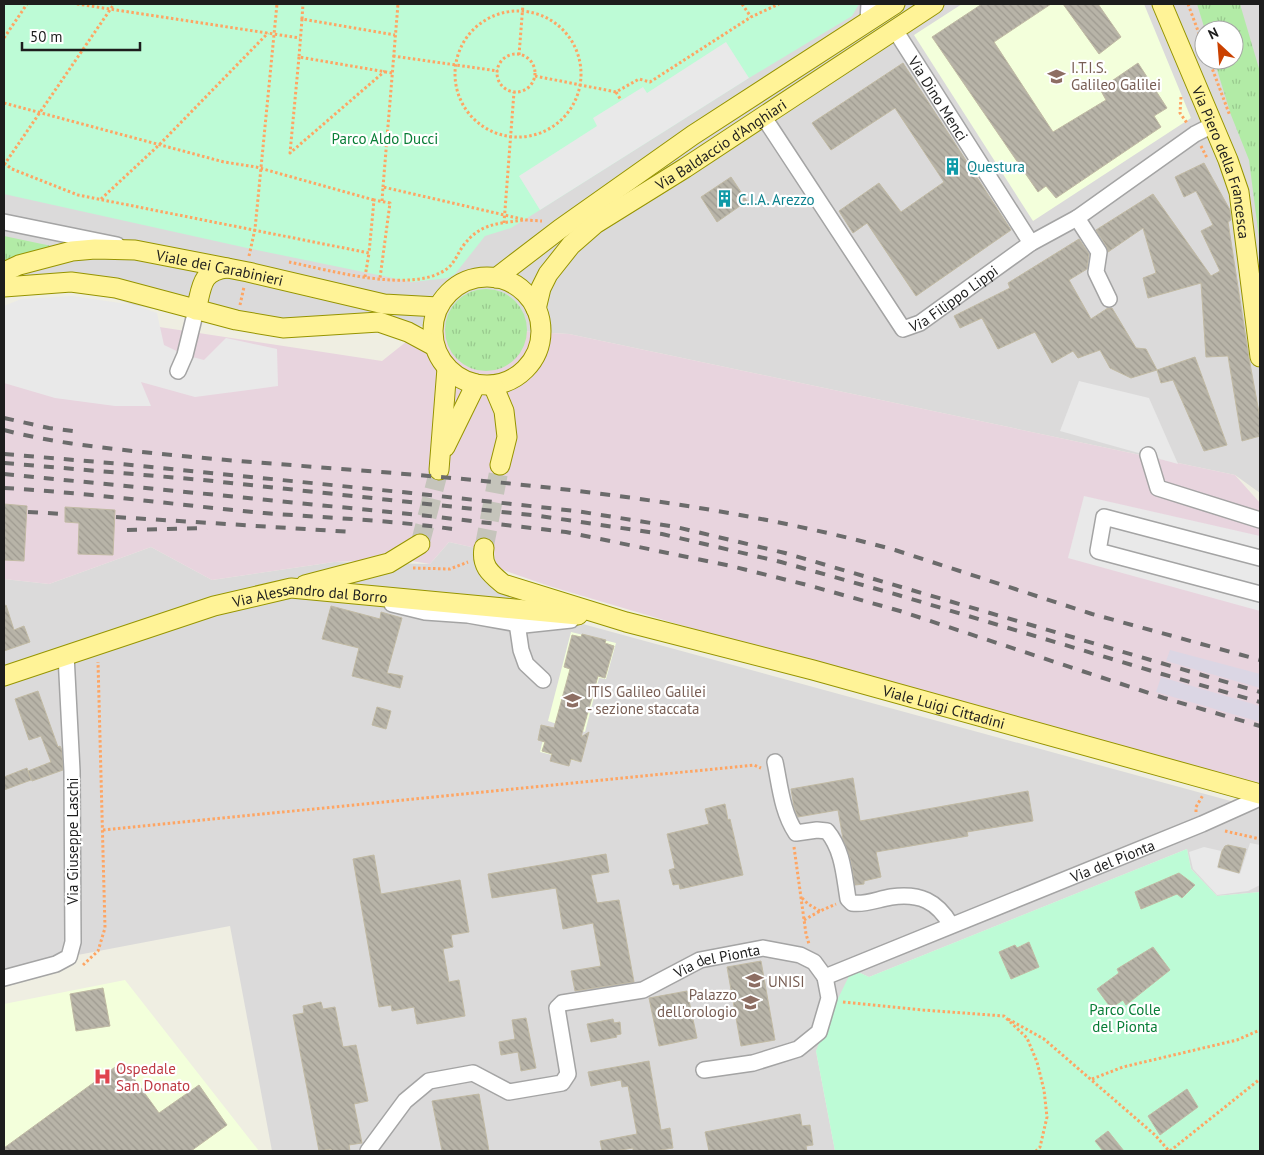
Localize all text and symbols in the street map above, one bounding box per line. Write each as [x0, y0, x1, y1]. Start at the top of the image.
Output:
scale bar [22, 20, 140, 52]
north arrow [1194, 20, 1244, 70]
text: N [1205, 23, 1221, 43]
text: 50 m [30, 27, 63, 46]
street label: Via Dino Menci [904, 52, 973, 144]
place label: I.T.I.S. Galileo Galilei [1071, 58, 1161, 94]
school or university icon: I.T.I.S. Galileo Galilei [1047, 66, 1067, 86]
street label: Via Piero della Francesca [1188, 82, 1254, 240]
street label: Via Baldaccio d'Anghiari [651, 94, 790, 194]
park label: Parco Aldo Ducci [332, 129, 438, 148]
building icon: Questura [943, 156, 963, 176]
place label: Questura [967, 157, 1025, 176]
building icon: C.I.A. Arezzo [714, 189, 734, 209]
place label: C.I.A. Arezzo [738, 190, 815, 209]
street label: Viale dei Carabinieri [154, 245, 285, 290]
street label: Via Filippo Lippi [905, 261, 1001, 336]
street label: Via Alessandro dal Borro [230, 578, 388, 611]
street label: Viale Luigi Cittadini [880, 680, 1007, 732]
place label: ITIS Galileo Galilei - sezione staccata [587, 682, 706, 718]
school or university icon: ITIS Galileo Galilei - sezione staccata [563, 690, 583, 710]
street label: Via Giuseppe Laschi [63, 777, 82, 906]
street label: Via del Pionta [1066, 835, 1157, 886]
street label: Via del Pionta [669, 939, 762, 982]
school or university icon: UNISI [744, 971, 764, 991]
place label: UNISI [768, 972, 805, 991]
place label: Palazzo dell'orologio [657, 985, 737, 1021]
school or university icon: Palazzo dell'orologio [741, 993, 761, 1013]
park label: Parco Colle del Pionta [1089, 1000, 1161, 1036]
place label: Ospedale San Donato [116, 1059, 190, 1095]
hospital icon: Ospedale San Donato [92, 1067, 112, 1087]

